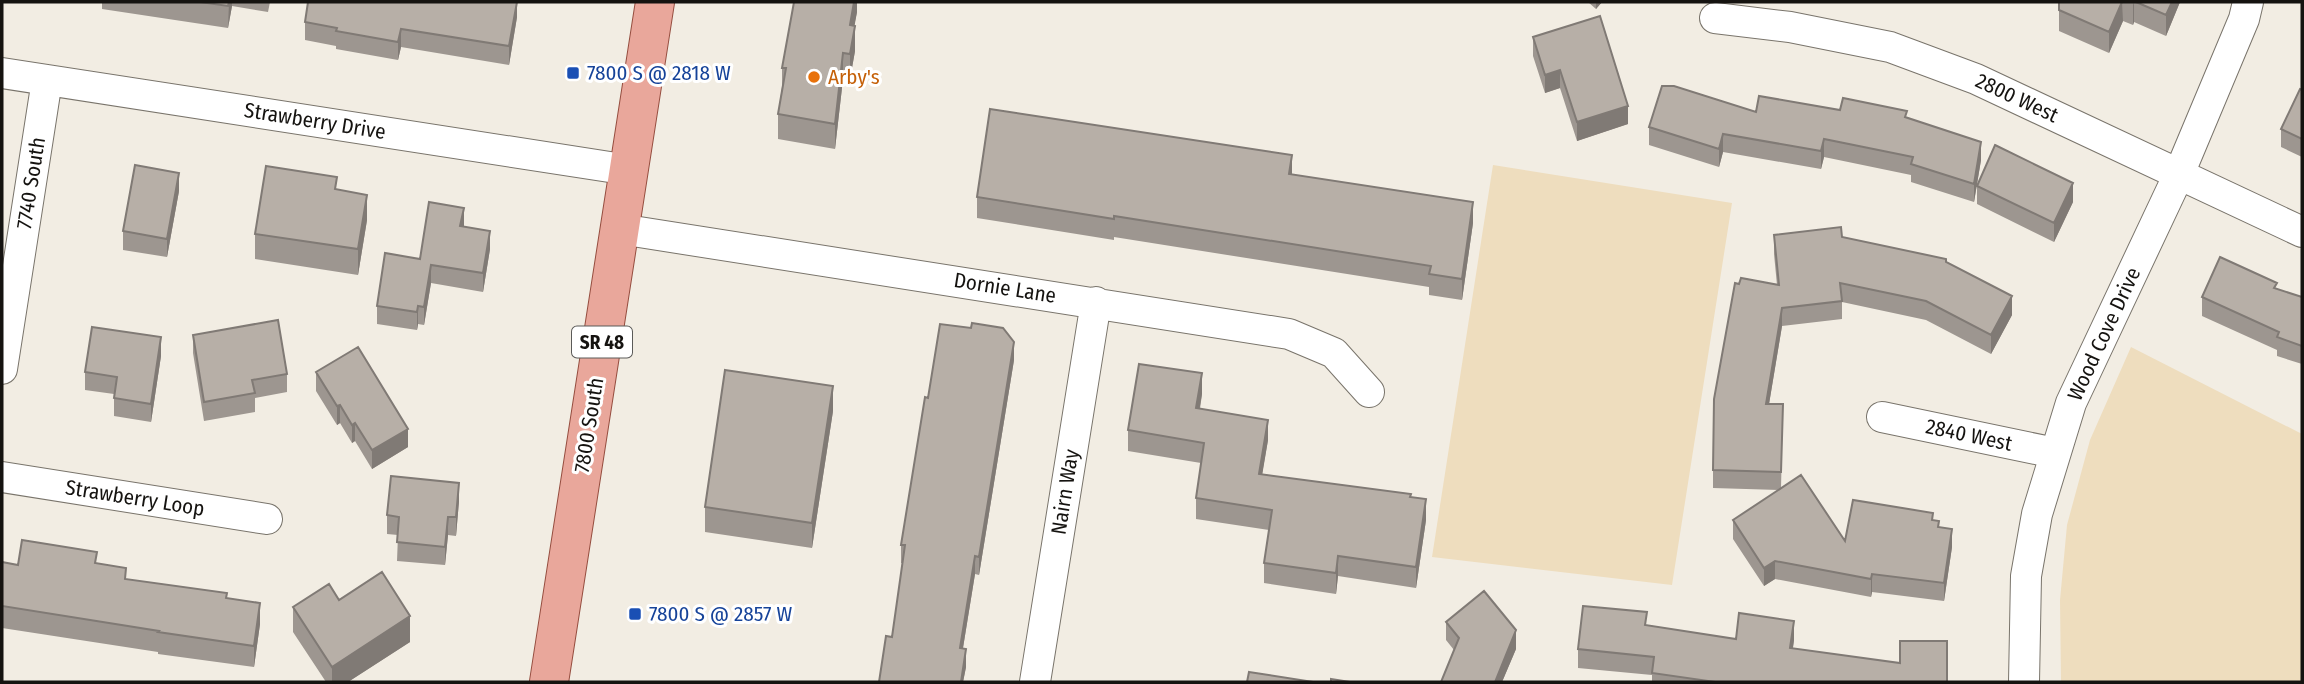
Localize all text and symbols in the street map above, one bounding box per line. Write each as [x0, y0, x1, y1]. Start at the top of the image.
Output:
place label: 7800 S @ 2818 W [587, 60, 731, 86]
place label: Arby's [828, 64, 880, 90]
marker: 7800 S @ 2818 W [565, 65, 581, 81]
street label: 2800 West [1971, 68, 2063, 128]
marker: Arby's [806, 69, 822, 85]
street label: Strawberry Drive [242, 97, 388, 145]
street label: 7740 South [11, 135, 51, 231]
street label: Wood Cove Drive [2062, 263, 2146, 405]
street label: Dornie Lane [952, 267, 1058, 309]
road number: SR 48 [572, 326, 632, 358]
street label: 7800 South [569, 376, 609, 474]
street label: 2840 West [1923, 413, 2015, 457]
street label: Nairn Way [1045, 447, 1085, 537]
street label: Strawberry Loop [64, 474, 206, 522]
place label: 7800 S @ 2857 W [649, 601, 793, 627]
marker: 7800 S @ 2857 W [627, 606, 643, 622]

